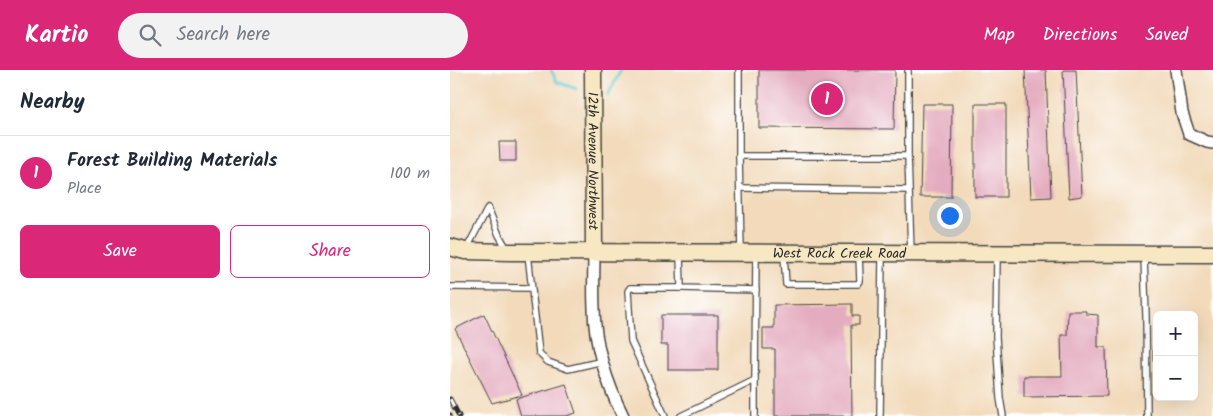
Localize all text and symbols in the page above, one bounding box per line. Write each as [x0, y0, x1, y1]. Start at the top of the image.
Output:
search box [118, 13, 468, 58]
text: Kartio [25, 16, 88, 55]
text: Search here [176, 20, 270, 50]
icon: search [136, 21, 164, 49]
text: Map [983, 21, 1015, 50]
text: Directions [1043, 21, 1117, 50]
text: Saved [1145, 21, 1188, 50]
pin: 1 [811, 80, 843, 118]
text: Nearby [20, 86, 85, 119]
street label: 12th Avenue Northwest [581, 92, 604, 231]
text: Forest Building Materials [67, 146, 277, 176]
text: 1 [34, 161, 38, 186]
text: 100 m [390, 161, 430, 186]
text: Place [67, 176, 101, 201]
your location [937, 203, 963, 229]
button: Save [20, 225, 220, 278]
button: Share [230, 225, 430, 278]
street label: West Rock Creek Road [773, 243, 907, 265]
map controls [1153, 311, 1198, 401]
button: + [1153, 311, 1198, 356]
button: − [1153, 356, 1198, 401]

